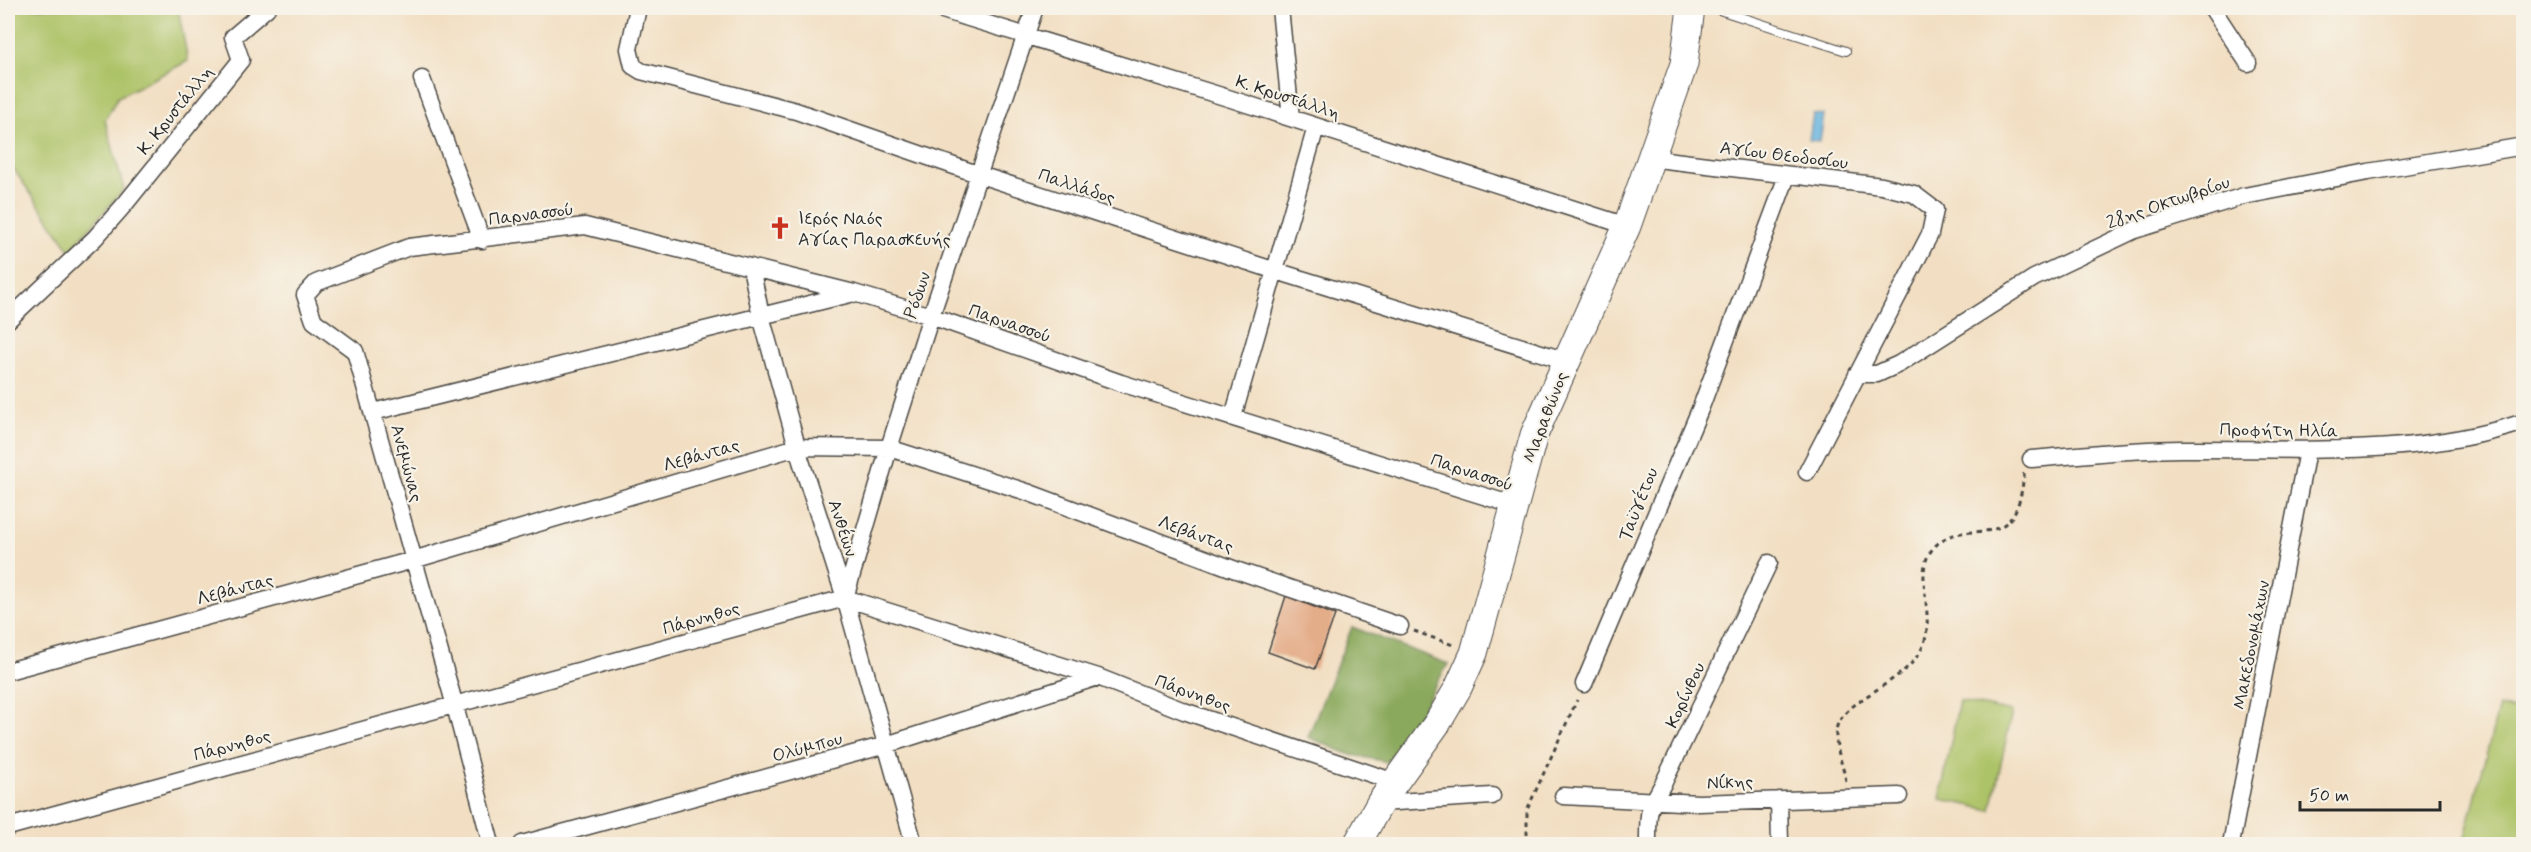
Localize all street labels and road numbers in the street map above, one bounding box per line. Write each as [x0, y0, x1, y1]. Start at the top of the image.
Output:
street label: Κ. Κρυστάλλη [132, 61, 219, 160]
street label: Κ. Κρυστάλλη [1232, 70, 1343, 126]
street label: Αγίου Θεοδοσίου [1718, 136, 1849, 176]
street label: Παλλάδος [1035, 163, 1118, 211]
street label: 28ης Οκτωβρίου [2103, 171, 2233, 235]
street label: Παρνασσού [487, 198, 575, 232]
street label: Ρόδων [899, 269, 937, 322]
street label: Παρνασσού [965, 299, 1054, 349]
street label: Μαραθώνος [1518, 368, 1574, 466]
street label: Προφήτη Ηλία [2219, 418, 2339, 444]
street label: Ανεμώνας [384, 422, 428, 505]
street label: Λεβάντας [660, 434, 742, 478]
street label: Παρνασσού [1427, 448, 1516, 498]
street label: Ταϋγέτου [1612, 464, 1664, 545]
street label: Ανθέων [822, 496, 863, 560]
street label: Λεβάντας [1155, 510, 1237, 560]
street label: Λεβάντας [194, 568, 276, 612]
street label: Μακεδονομάχων [2228, 578, 2276, 712]
street label: Πάρνηθος [660, 597, 743, 641]
street label: Κορίνθου [1660, 659, 1712, 732]
street label: Πάρνηθος [1151, 669, 1234, 719]
street label: Πάρνηθος [191, 724, 274, 768]
street label: Ολύμπου [769, 727, 845, 769]
street label: Νίκης [1706, 770, 1754, 796]

